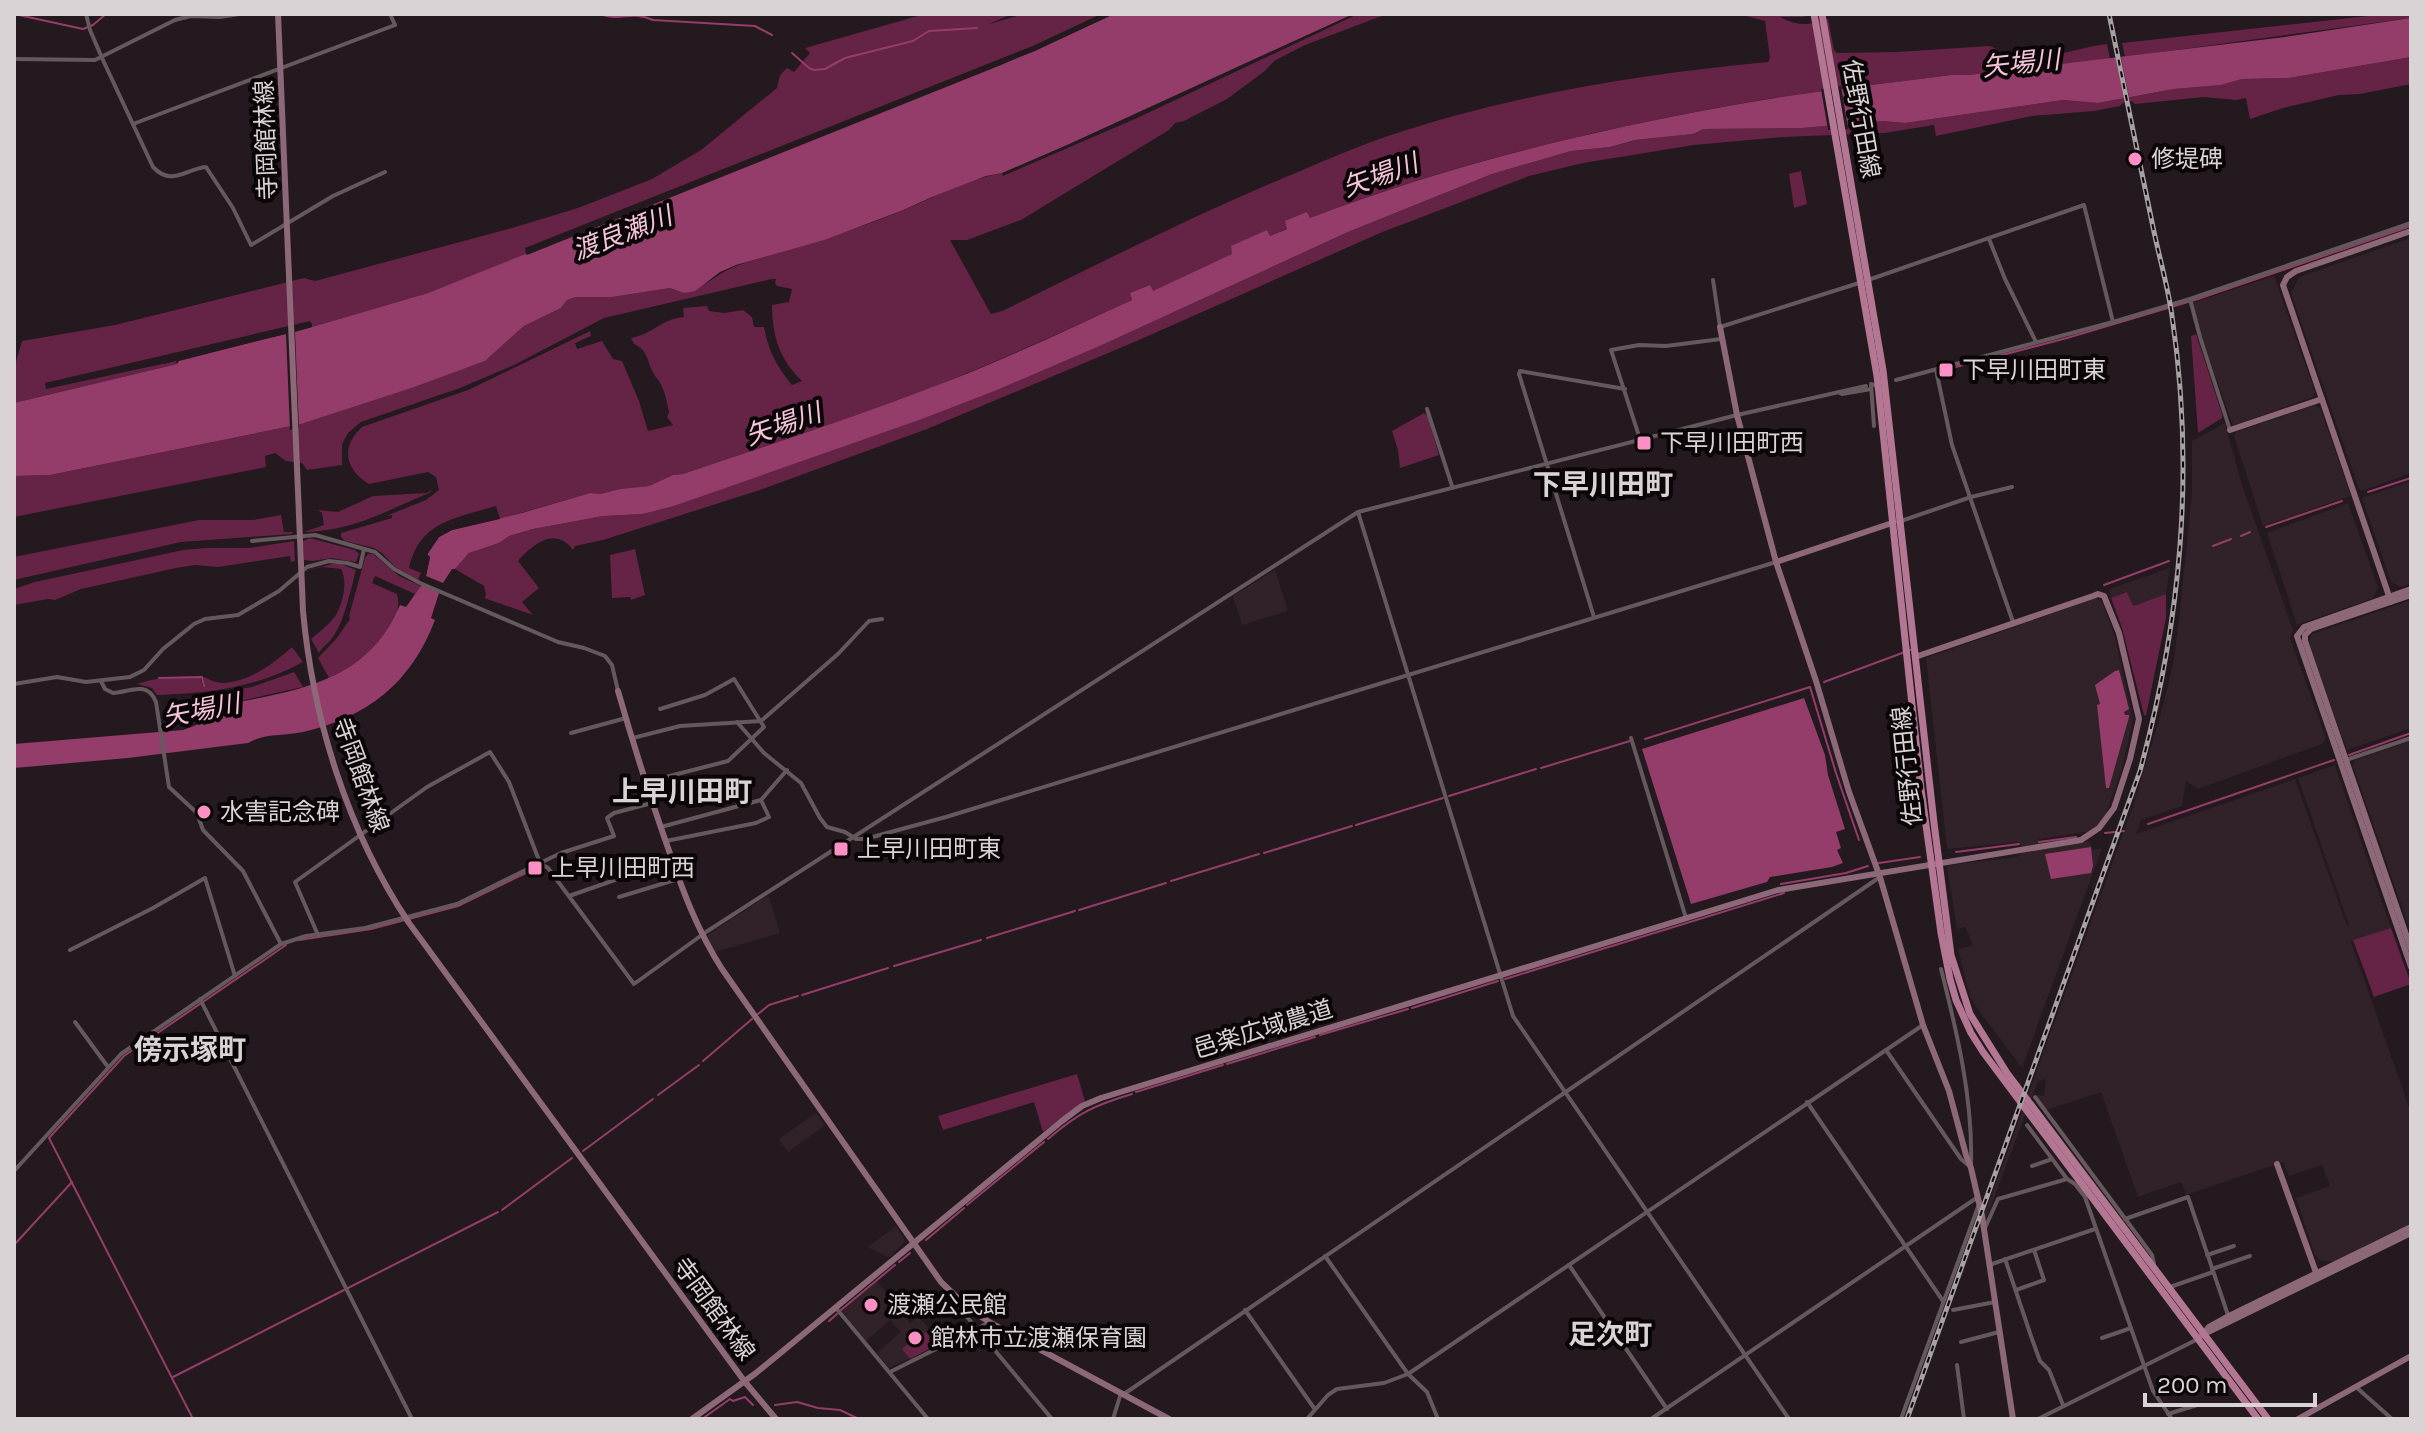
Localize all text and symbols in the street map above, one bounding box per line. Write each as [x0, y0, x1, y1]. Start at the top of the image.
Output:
water label: 矢場川 [1981, 44, 2064, 83]
street label: 佐野行田線 [1837, 57, 1885, 181]
street label: 寺岡館林線 [250, 80, 282, 200]
place label: 修堤碑 [2151, 145, 2223, 173]
water label: 矢場川 [1338, 147, 1425, 203]
marker: 修堤碑 [2126, 150, 2144, 168]
water label: 渡良瀬川 [568, 199, 679, 267]
place label: 下早川田町東 [1962, 356, 2106, 384]
marker: 下早川田町東 [1937, 361, 1955, 379]
water label: 矢場川 [741, 396, 828, 452]
place label: 下早川田町西 [1660, 429, 1804, 457]
marker: 下早川田町西 [1635, 434, 1653, 452]
district label: 下早川田町 [1533, 468, 1673, 501]
water label: 矢場川 [160, 687, 245, 733]
street label: 佐野行田線 [1887, 705, 1927, 827]
street label: 寺岡館林線 [327, 714, 395, 836]
district label: 上早川田町 [612, 775, 752, 808]
place label: 水害記念碑 [220, 798, 340, 826]
marker: 水害記念碑 [195, 803, 213, 821]
place label: 上早川田町東 [857, 835, 1001, 863]
marker: 上早川田町東 [832, 840, 850, 858]
place label: 上早川田町西 [551, 854, 695, 882]
marker: 上早川田町西 [526, 859, 544, 877]
street label: 邑楽広域農道 [1190, 995, 1336, 1063]
district label: 傍示塚町 [134, 1033, 246, 1066]
street label: 寺岡館林線 [667, 1252, 761, 1366]
place label: 渡瀬公民館 [887, 1291, 1007, 1319]
marker: 渡瀬公民館 [862, 1296, 880, 1314]
district label: 足次町 [1568, 1318, 1652, 1351]
place label: 館林市立渡瀬保育園 [931, 1324, 1147, 1352]
marker: 館林市立渡瀬保育園 [906, 1329, 924, 1347]
scale bar [2145, 1357, 2315, 1407]
text: 200 m [2157, 1371, 2228, 1399]

